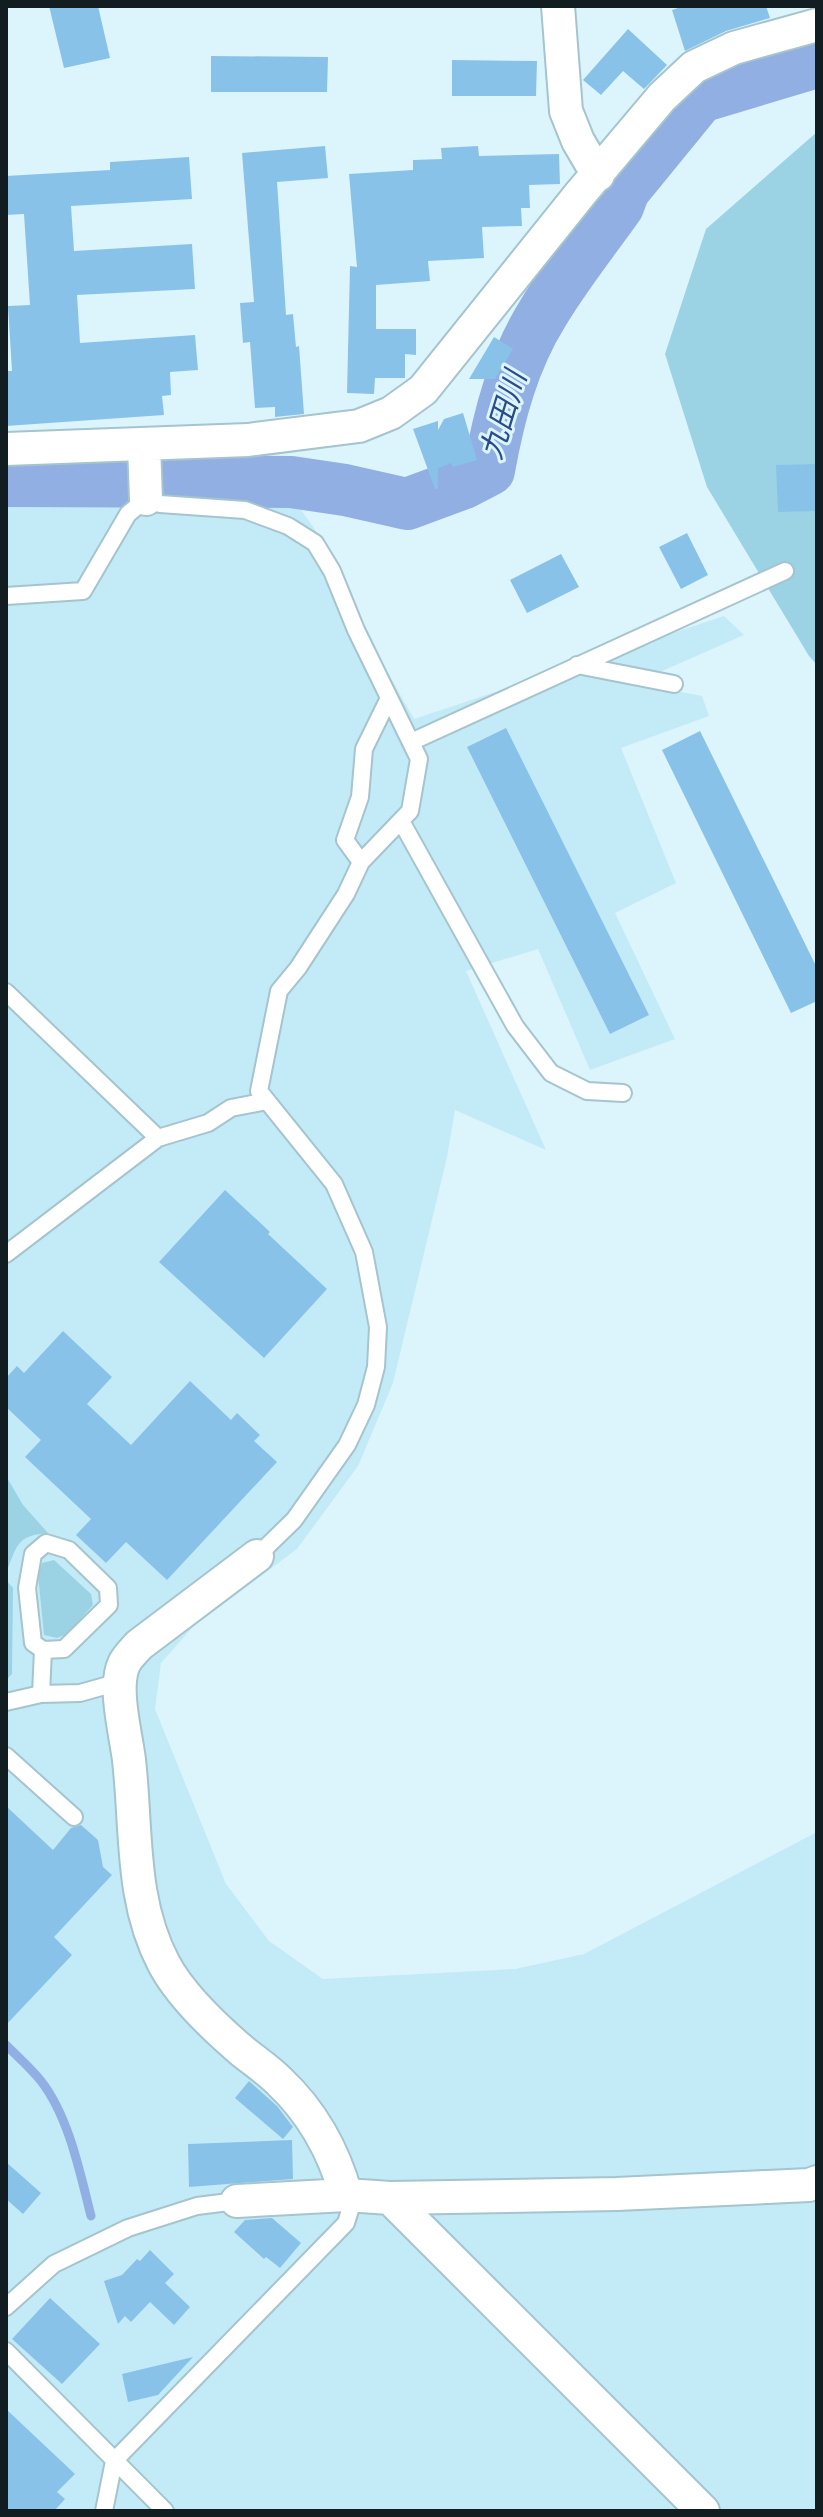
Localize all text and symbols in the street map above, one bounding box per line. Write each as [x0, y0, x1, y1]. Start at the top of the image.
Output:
water label: 九田川 [474, 364, 533, 463]

